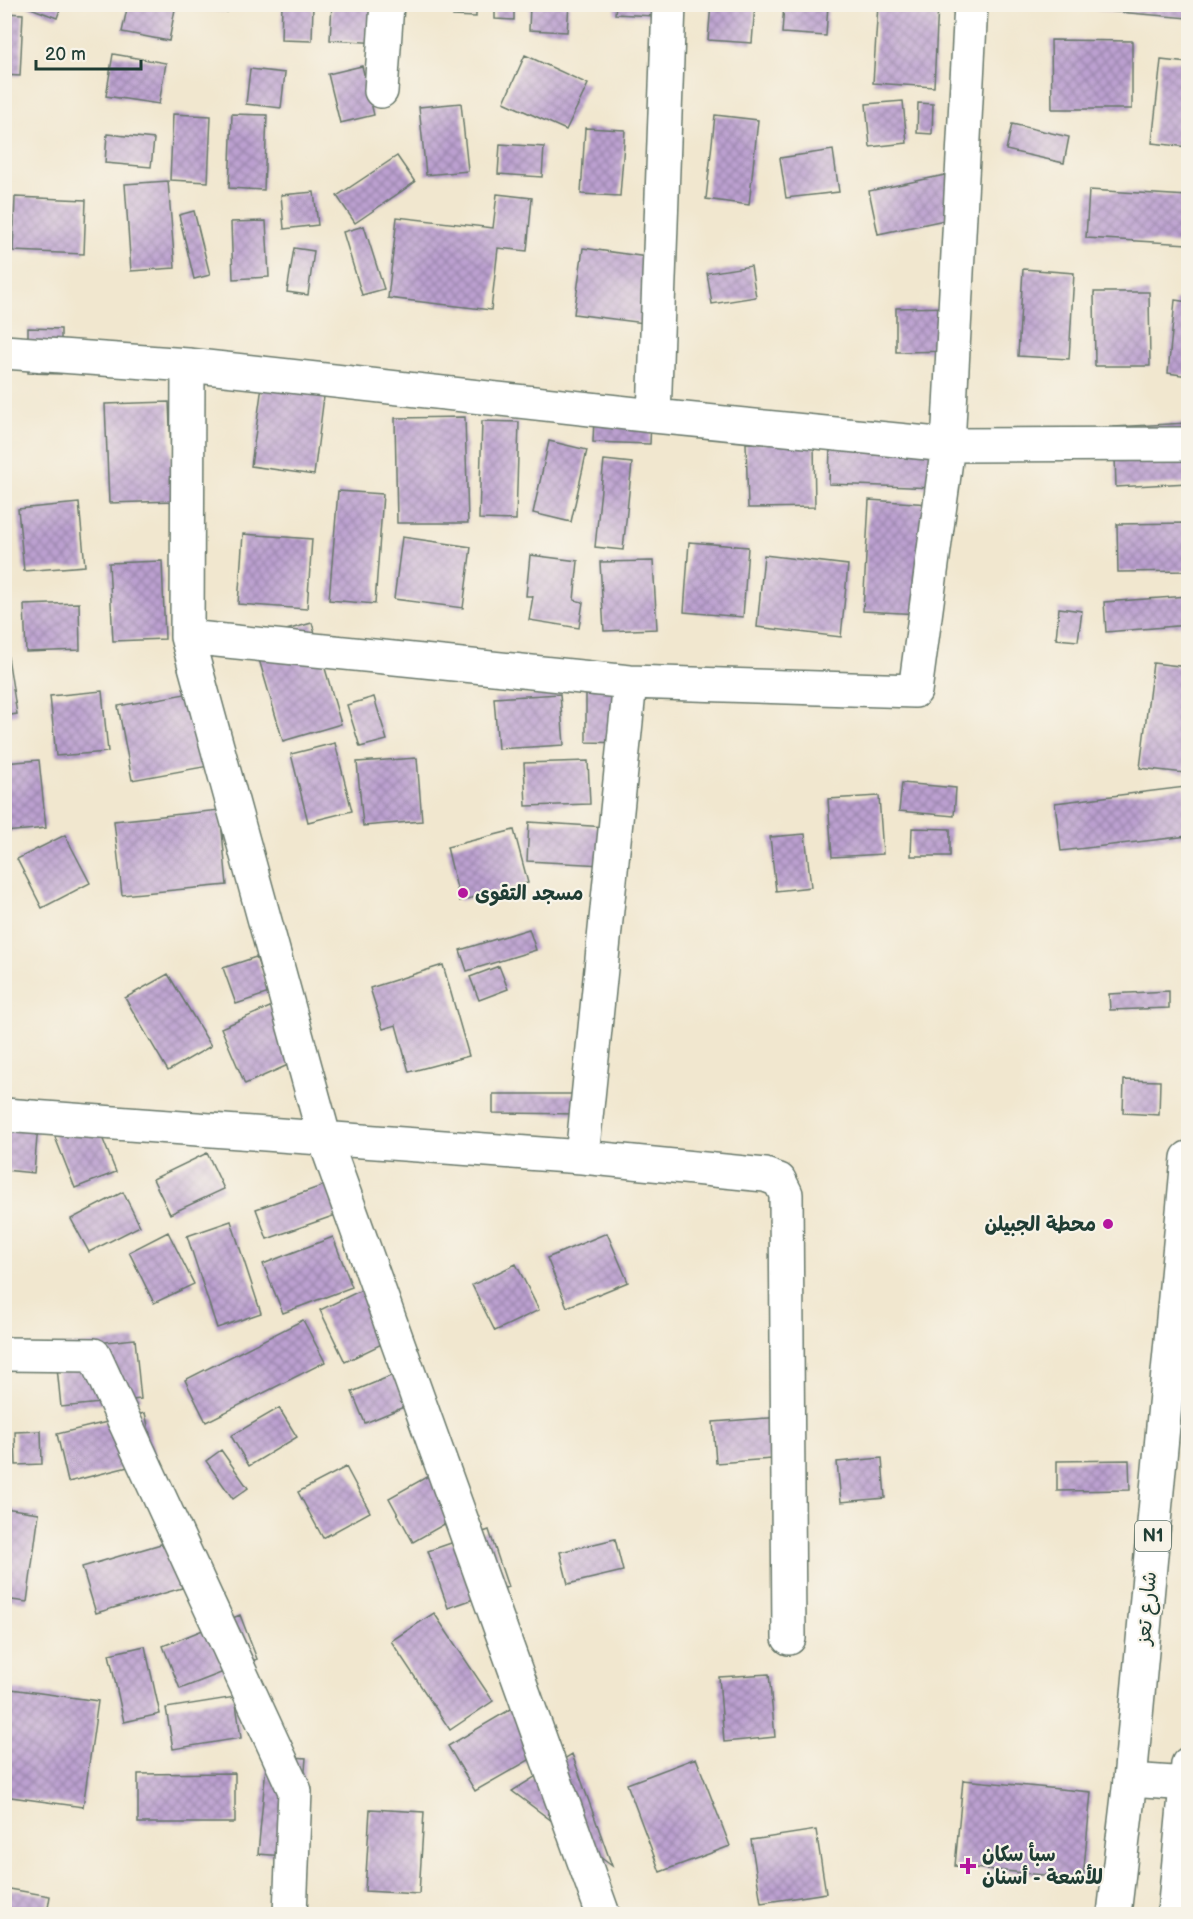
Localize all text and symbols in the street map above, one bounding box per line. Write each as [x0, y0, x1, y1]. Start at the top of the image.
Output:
scale bar [36, 33, 141, 71]
text: 20 m [45, 44, 86, 65]
place label: مسجد التقوى [475, 882, 583, 906]
marker: مسجد التقوى [456, 886, 470, 900]
place label: محطة الجبيلن [985, 1213, 1096, 1237]
marker: محطة الجبيلن [1101, 1217, 1115, 1231]
road number: N1 [1135, 1521, 1171, 1551]
street label: شارع تعز [1132, 1570, 1163, 1648]
place label: سبأ سكان للأشعة - أسنان [982, 1842, 1103, 1890]
marker: سبأ سكان للأشعة - أسنان [959, 1857, 977, 1875]

